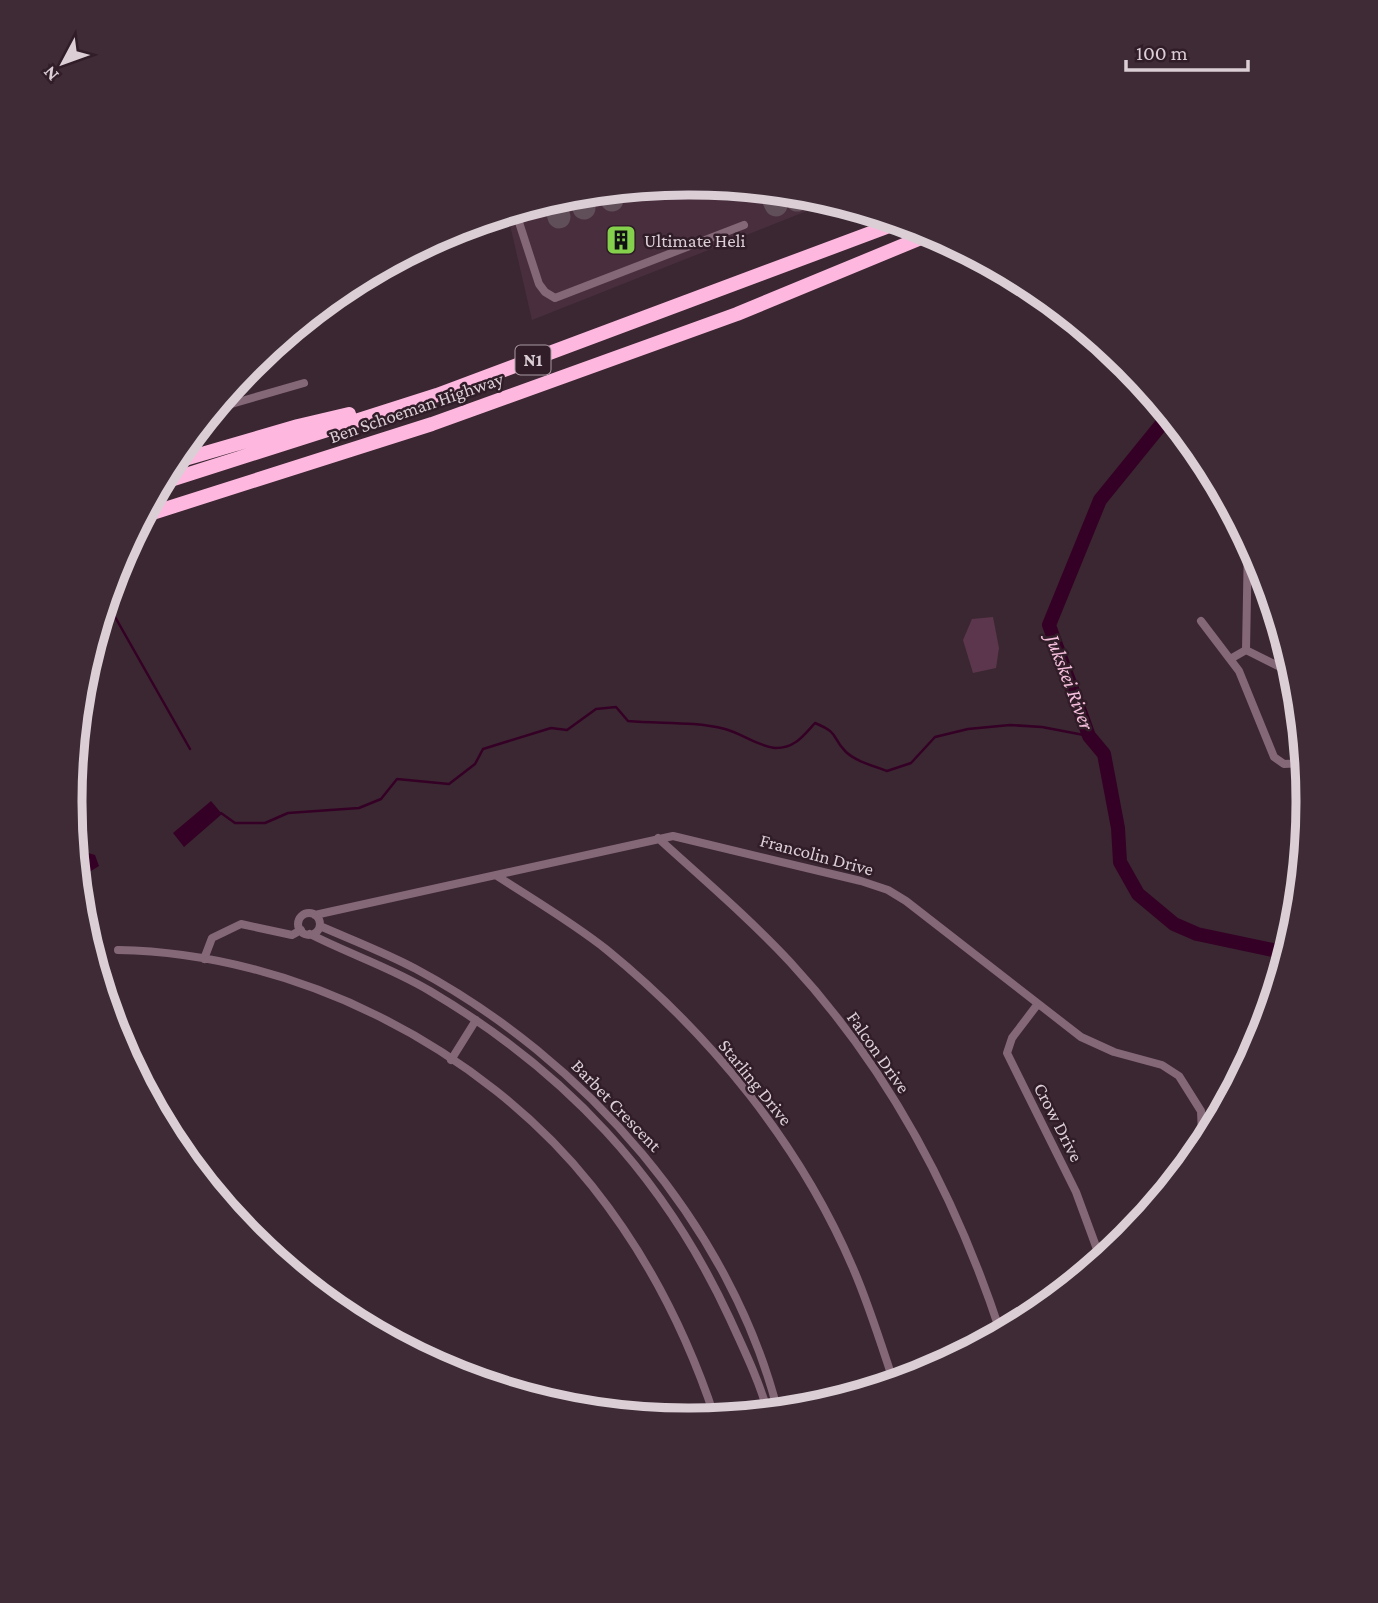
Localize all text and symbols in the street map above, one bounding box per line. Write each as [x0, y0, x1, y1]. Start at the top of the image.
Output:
north arrow [28, 28, 98, 98]
scale bar [1126, 28, 1248, 72]
text: 100 m [1136, 41, 1188, 65]
text: N [38, 62, 63, 86]
building icon: Ultimate Heli [604, 223, 638, 257]
place label: Ultimate Heli [644, 230, 746, 251]
road number: N1 [516, 346, 550, 374]
street label: Ben Schoeman Highway [326, 368, 506, 447]
water label: Jukskei River [1039, 627, 1099, 734]
street label: Francolin Drive [758, 829, 876, 880]
street label: Falcon Drive [843, 1007, 914, 1097]
street label: Starling Drive [714, 1035, 797, 1130]
street label: Barbet Crescent [567, 1055, 666, 1156]
street label: Crow Drive [1030, 1079, 1087, 1165]

